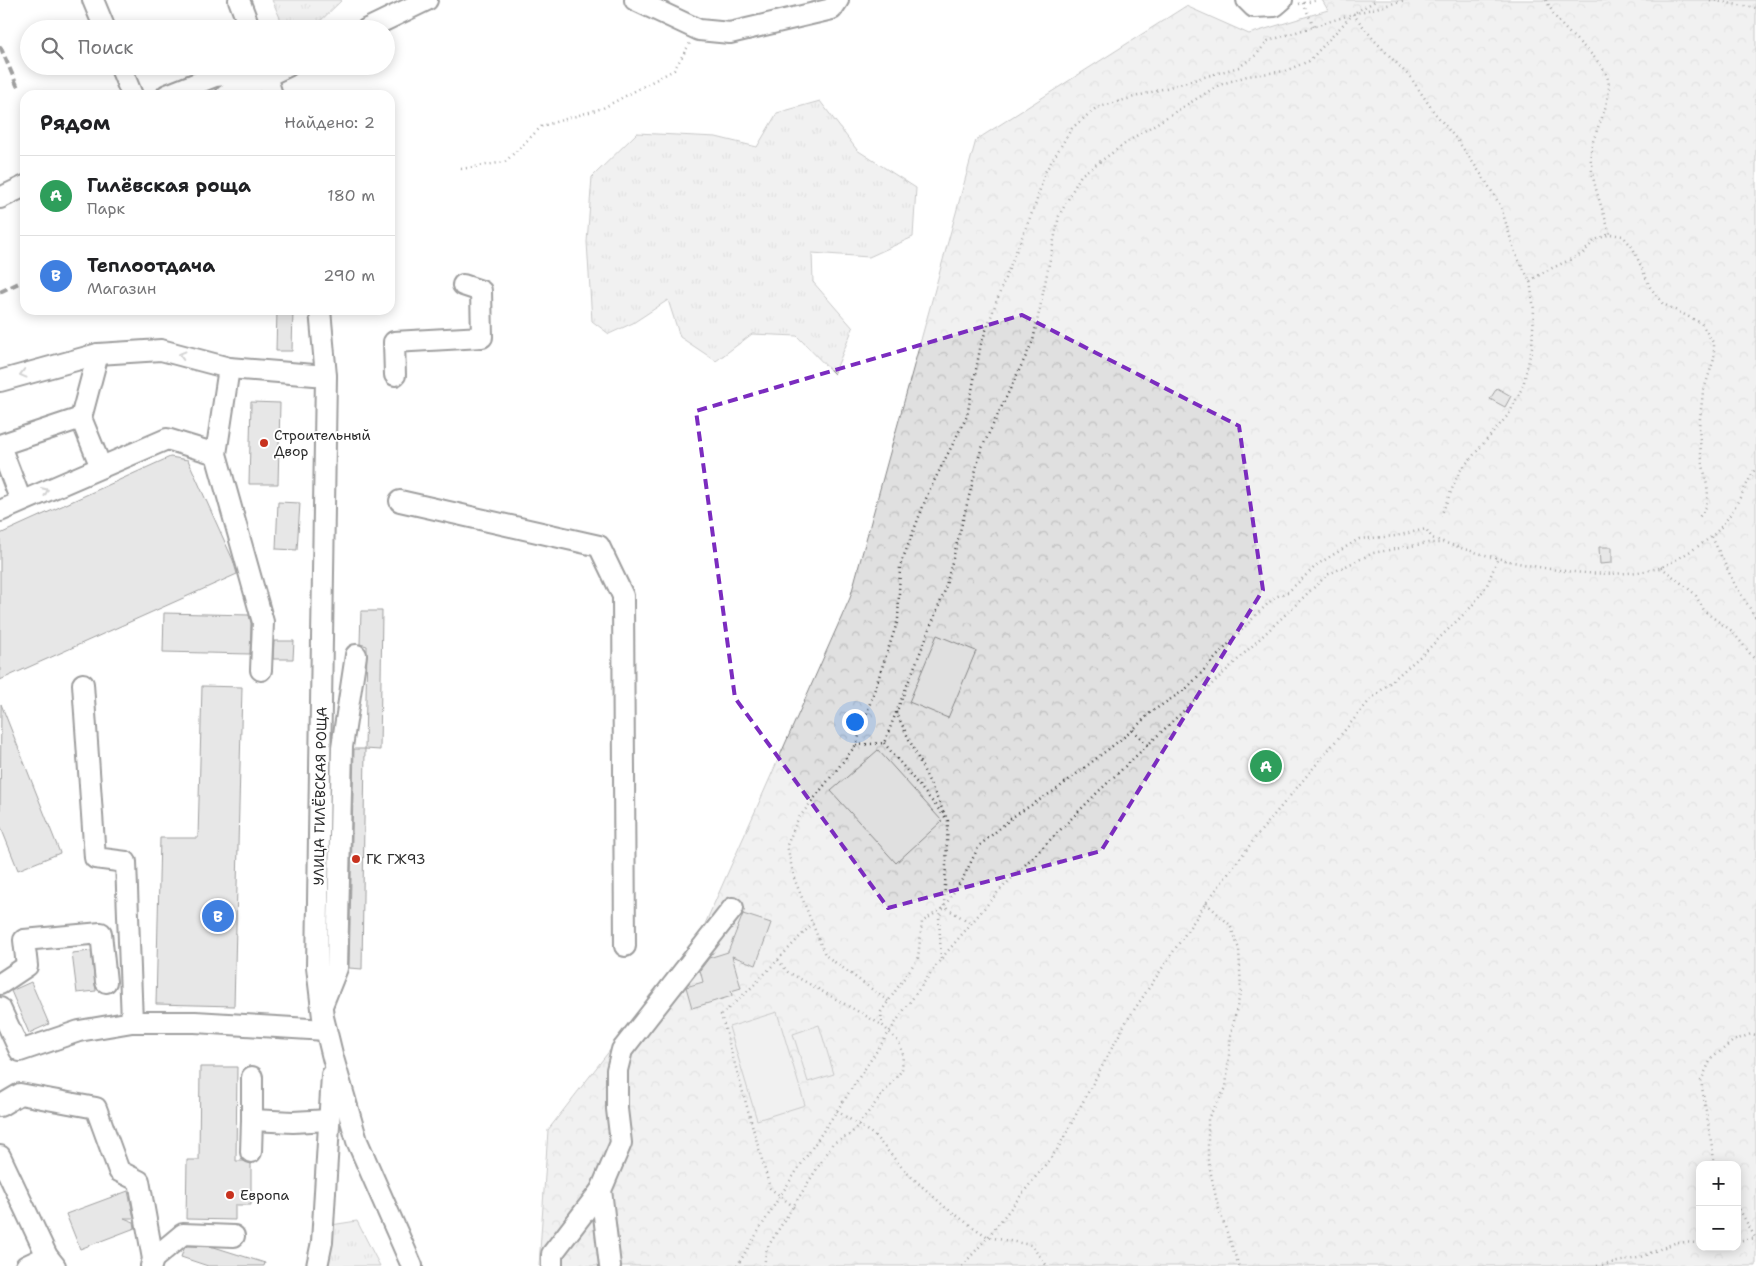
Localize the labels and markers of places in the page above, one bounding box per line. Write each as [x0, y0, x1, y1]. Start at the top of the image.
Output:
place label: Строительный Двор [274, 426, 371, 460]
marker: Строительный Двор [258, 437, 270, 449]
pin: A [1250, 747, 1282, 785]
place label: ГК ГЖ93 [366, 850, 426, 868]
marker: ГК ГЖ93 [350, 853, 362, 865]
pin: B [202, 897, 234, 935]
place label: Европа [240, 1186, 289, 1204]
marker: Европа [224, 1189, 236, 1201]

